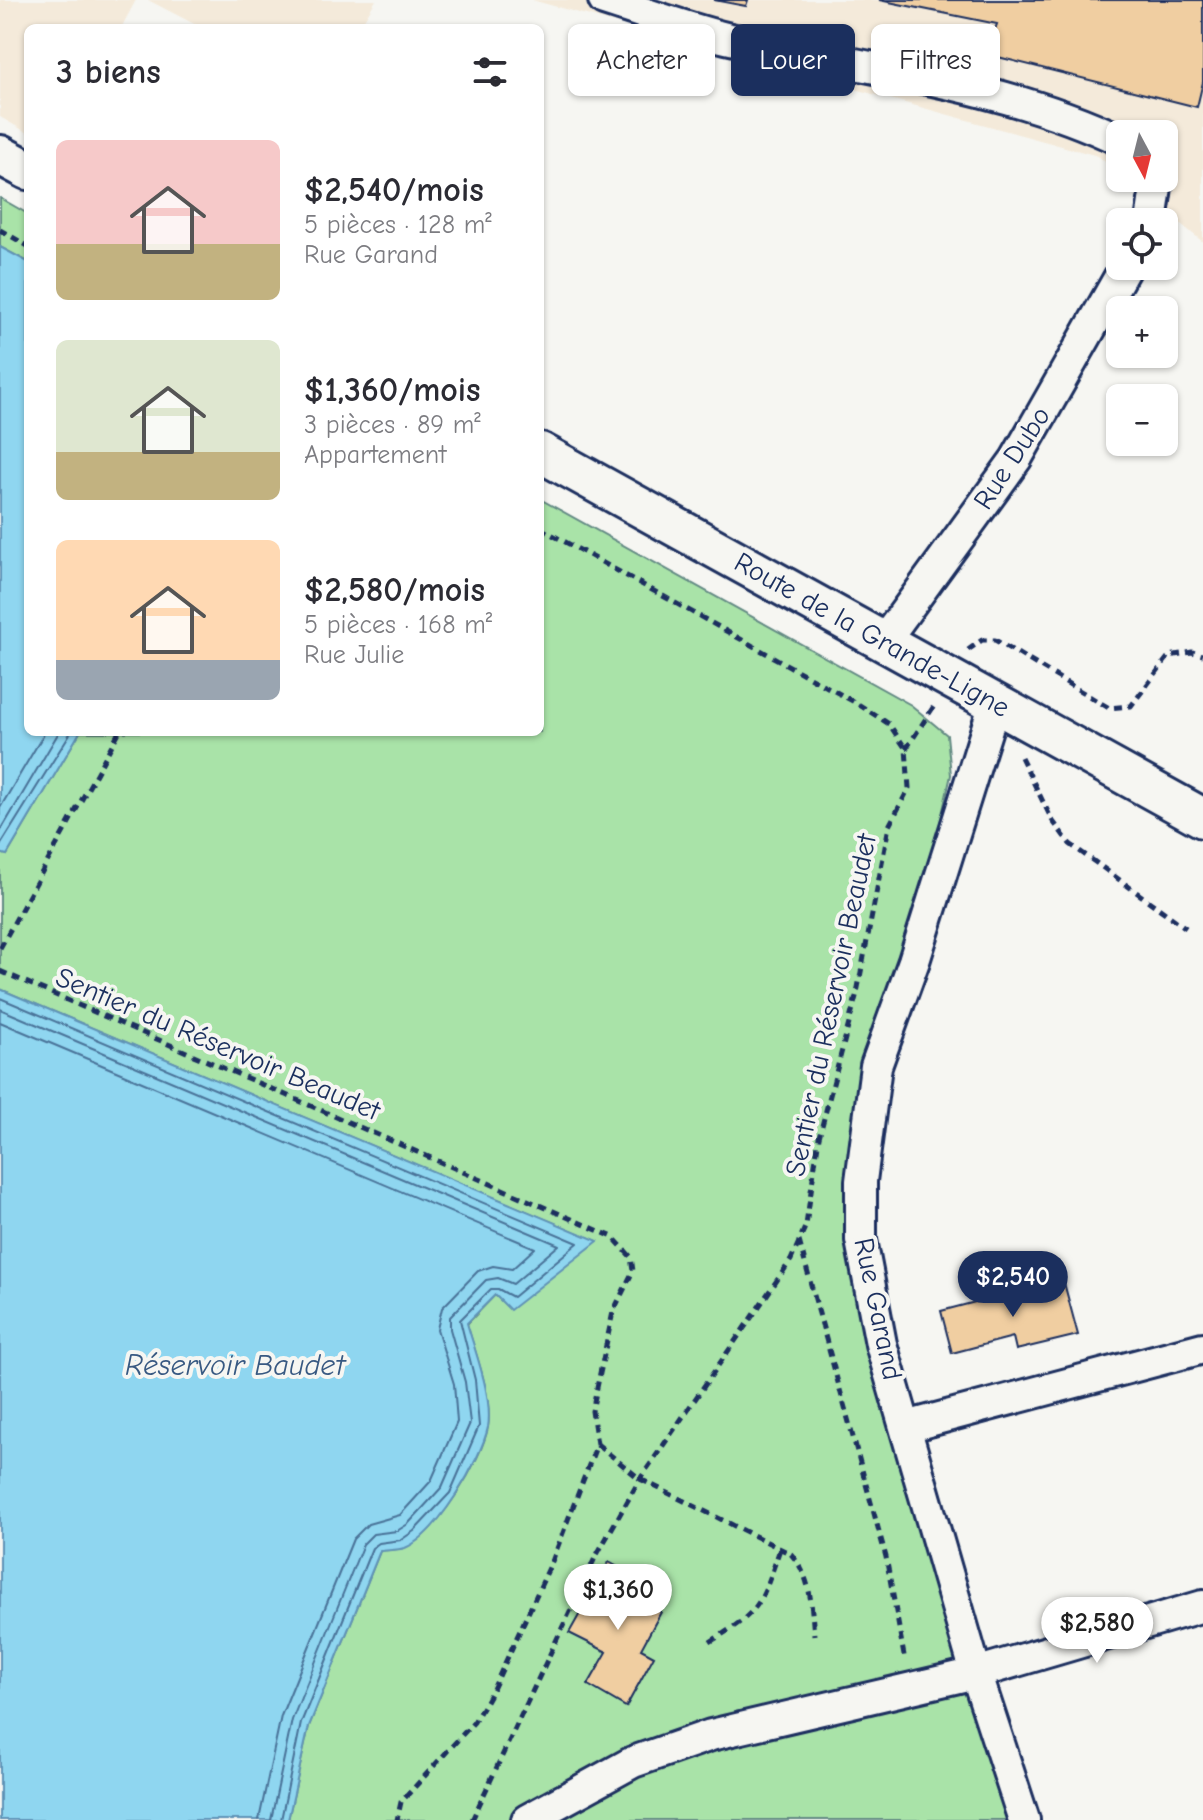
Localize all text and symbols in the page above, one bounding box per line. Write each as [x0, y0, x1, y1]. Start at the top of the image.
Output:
chip: Acheter [568, 24, 715, 96]
chip: Louer [731, 24, 855, 96]
chip: Filtres [871, 24, 1000, 96]
icon: filters [468, 50, 512, 94]
text: 3 biens [56, 52, 161, 92]
north arrow [1106, 120, 1178, 192]
map controls [1106, 120, 1178, 456]
text: $2,540/mois [304, 170, 484, 210]
icon: home [120, 172, 216, 268]
button: locate [1106, 208, 1178, 280]
text: 5 pièces · 128 m² [304, 210, 492, 240]
text: Rue Garand [304, 240, 438, 270]
button: + [1106, 296, 1178, 368]
text: $1,360/mois [304, 370, 481, 410]
icon: home [120, 372, 216, 468]
button: − [1106, 384, 1178, 456]
street label: Rue Dubo [967, 401, 1057, 515]
text: 3 pièces · 89 m² [304, 410, 481, 440]
text: Appartement [304, 440, 447, 470]
street label: Route de la Grande-Ligne [729, 546, 1015, 724]
text: $2,580/mois [304, 570, 485, 610]
icon: home [120, 572, 216, 668]
text: 5 pièces · 168 m² [304, 610, 492, 640]
text: Rue Julie [304, 640, 404, 670]
street label: Sentier du Réservoir Beaudet [779, 830, 883, 1179]
street label: Sentier du Réservoir Beaudet [51, 961, 386, 1127]
street label: Rue Garand [847, 1235, 909, 1383]
pin: $2,540 [948, 1251, 1078, 1319]
text: $2,540 [976, 1262, 1050, 1292]
water label: Réservoir Baudet [125, 1348, 347, 1383]
pin: $1,360 [553, 1564, 683, 1632]
text: $1,360 [582, 1575, 654, 1605]
pin: $2,580 [1032, 1597, 1162, 1665]
text: $2,580 [1059, 1608, 1135, 1638]

